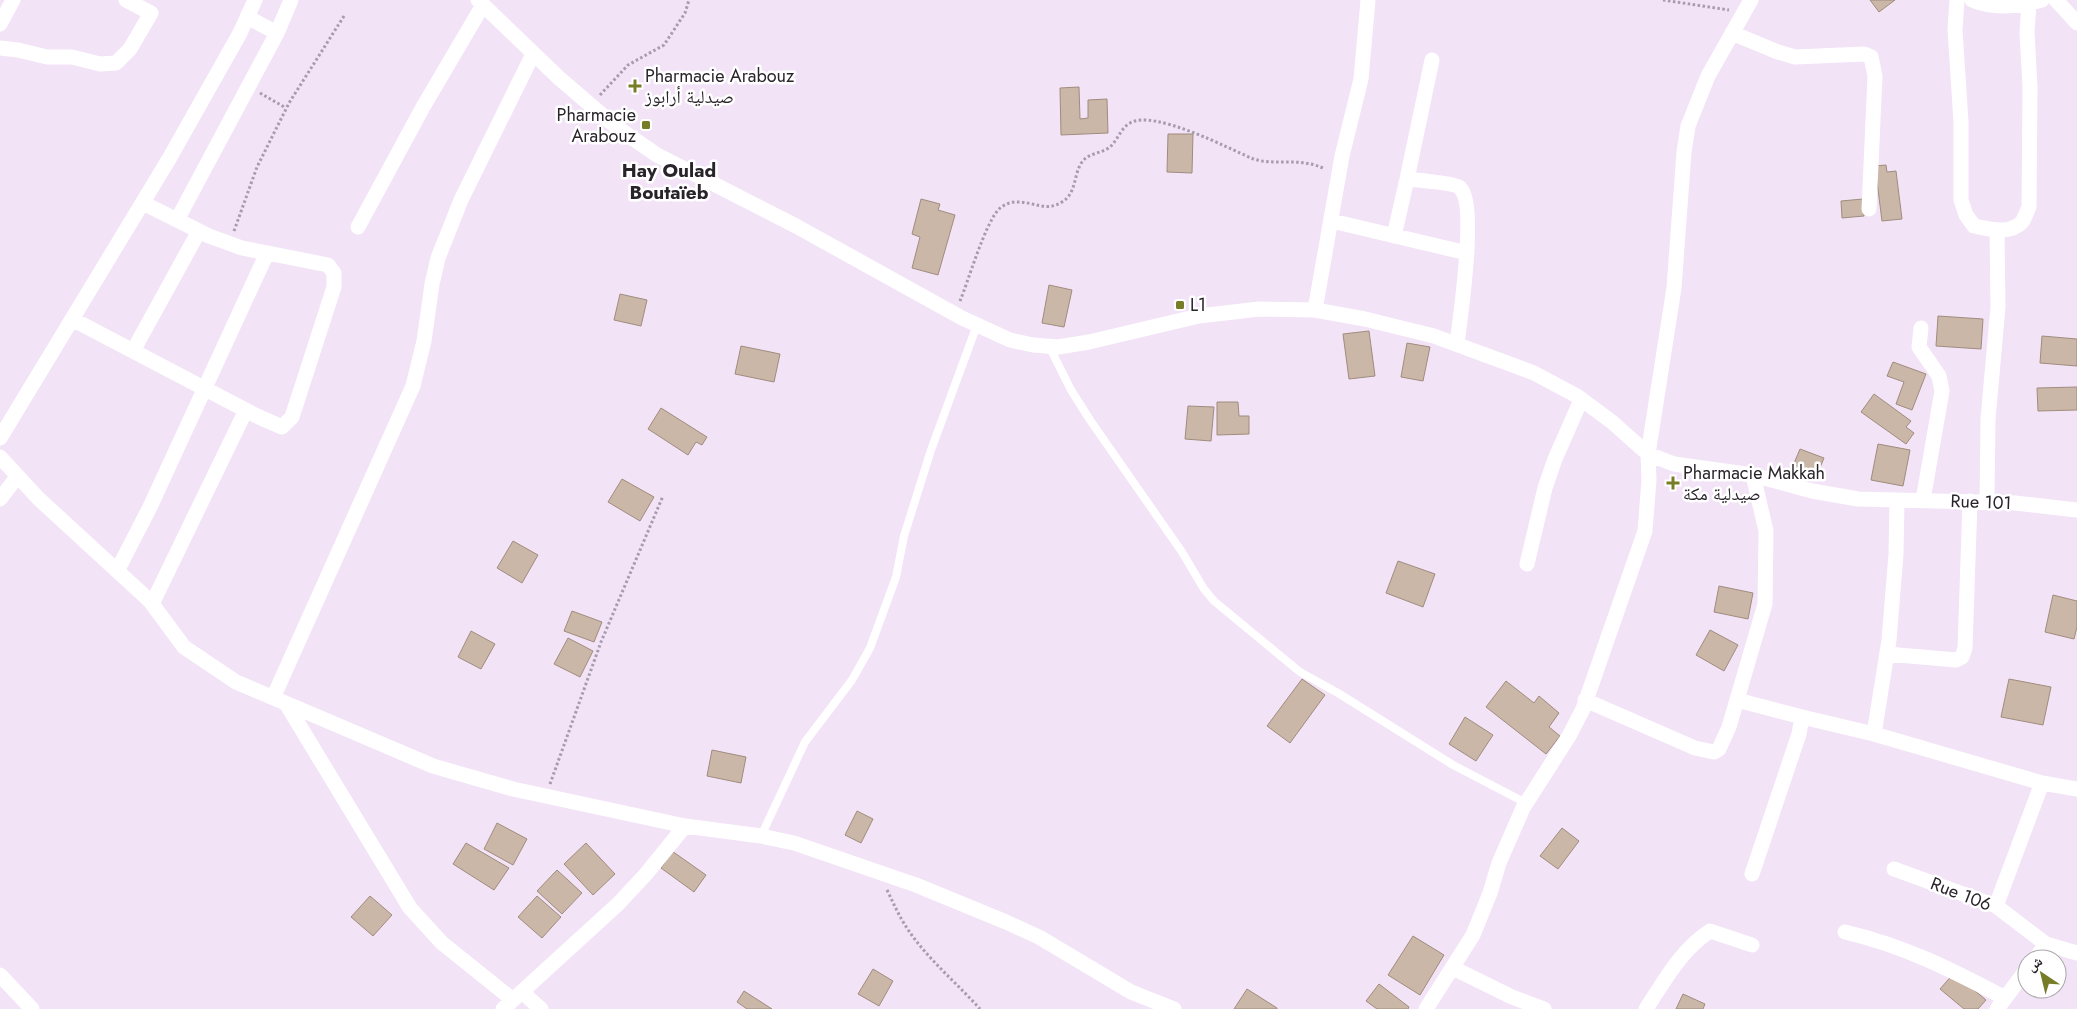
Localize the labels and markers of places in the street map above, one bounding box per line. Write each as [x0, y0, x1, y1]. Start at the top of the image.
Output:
place label: Pharmacie Arabouz صيدلية أرابوز [644, 63, 795, 110]
marker: Pharmacie Arabouz صيدلية أرابوز [629, 80, 641, 92]
place label: Pharmacie Arabouz [557, 102, 637, 149]
marker: Pharmacie Arabouz [640, 119, 652, 131]
place label: L1 [1190, 292, 1206, 318]
marker: L1 [1174, 299, 1186, 311]
place label: Pharmacie Makkah صيدلية مكة [1683, 460, 1825, 507]
marker: Pharmacie Makkah صيدلية مكة [1667, 477, 1679, 489]

